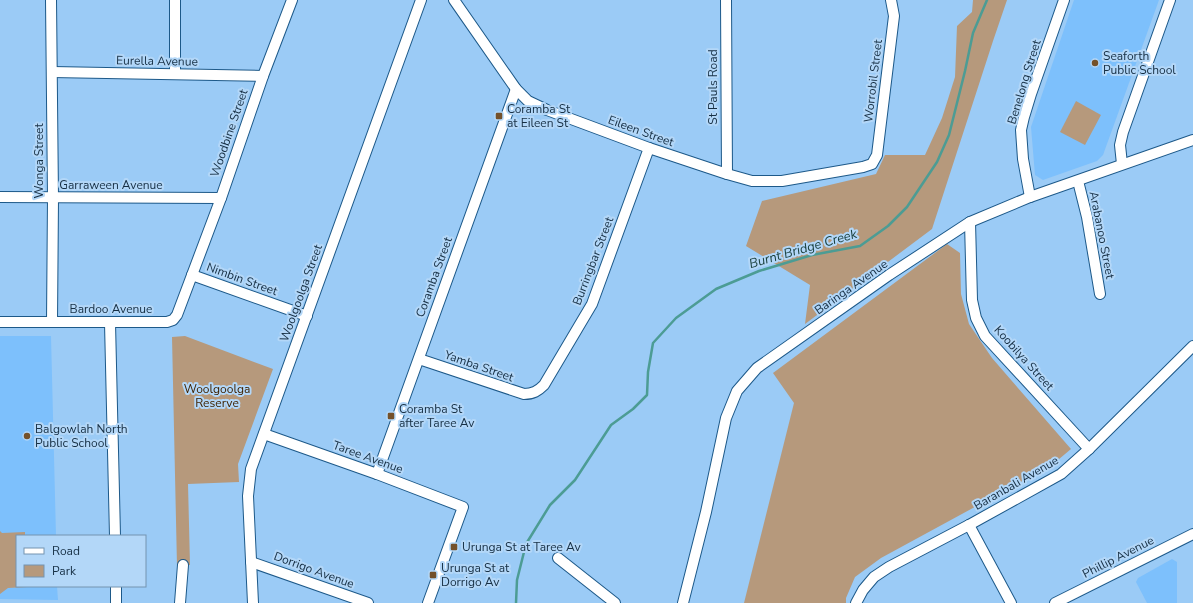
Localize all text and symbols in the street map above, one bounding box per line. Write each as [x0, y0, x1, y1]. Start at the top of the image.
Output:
street label: Benelong Street [1004, 37, 1045, 126]
street label: Worrobil Street [860, 38, 886, 123]
place label: Seaforth Public School [1103, 48, 1176, 78]
street label: St Pauls Road [705, 49, 721, 125]
street label: Eurella Avenue [116, 52, 198, 70]
marker: Seaforth Public School [1090, 58, 1100, 68]
street label: Woodbine Street [207, 86, 252, 179]
place label: Coramba St at Eileen St [507, 101, 571, 131]
marker: Coramba St at Eileen St [494, 111, 504, 121]
street label: Eileen Street [606, 112, 677, 151]
street label: Wonga Street [31, 123, 47, 199]
street label: Garraween Avenue [59, 177, 163, 193]
street label: Arabanoo Street [1086, 190, 1118, 281]
street label: Burringbar Street [569, 214, 618, 308]
water label: Burnt Bridge Creek [747, 225, 860, 273]
street label: Coramba Street [412, 234, 456, 319]
street label: Woolgoolga Street [276, 241, 326, 344]
street label: Baringa Avenue [811, 256, 891, 318]
street label: Nimbin Street [204, 259, 280, 300]
street label: Bardoo Avenue [70, 301, 152, 317]
street label: Koobilya Street [991, 322, 1058, 394]
street label: Yamba Street [441, 346, 516, 386]
park label: Woolgoolga Reserve [184, 381, 250, 411]
place label: Coramba St after Taree Av [399, 401, 475, 431]
marker: Coramba St after Taree Av [386, 411, 396, 421]
place label: Balgowlah North Public School [35, 421, 128, 451]
marker: Balgowlah North Public School [22, 431, 32, 441]
street label: Taree Avenue [331, 437, 405, 477]
street label: Baranbali Avenue [971, 452, 1061, 514]
street label: Phillip Avenue [1080, 532, 1156, 582]
legend [16, 535, 146, 587]
place label: Urunga St at Taree Av [462, 539, 582, 555]
marker: Urunga St at Taree Av [449, 542, 459, 552]
text: Road [52, 543, 80, 559]
street label: Dorrigo Avenue [272, 548, 356, 592]
place label: Urunga St at Dorrigo Av [441, 560, 510, 590]
text: Park [52, 563, 77, 579]
marker: Urunga St at Dorrigo Av [428, 570, 438, 580]

